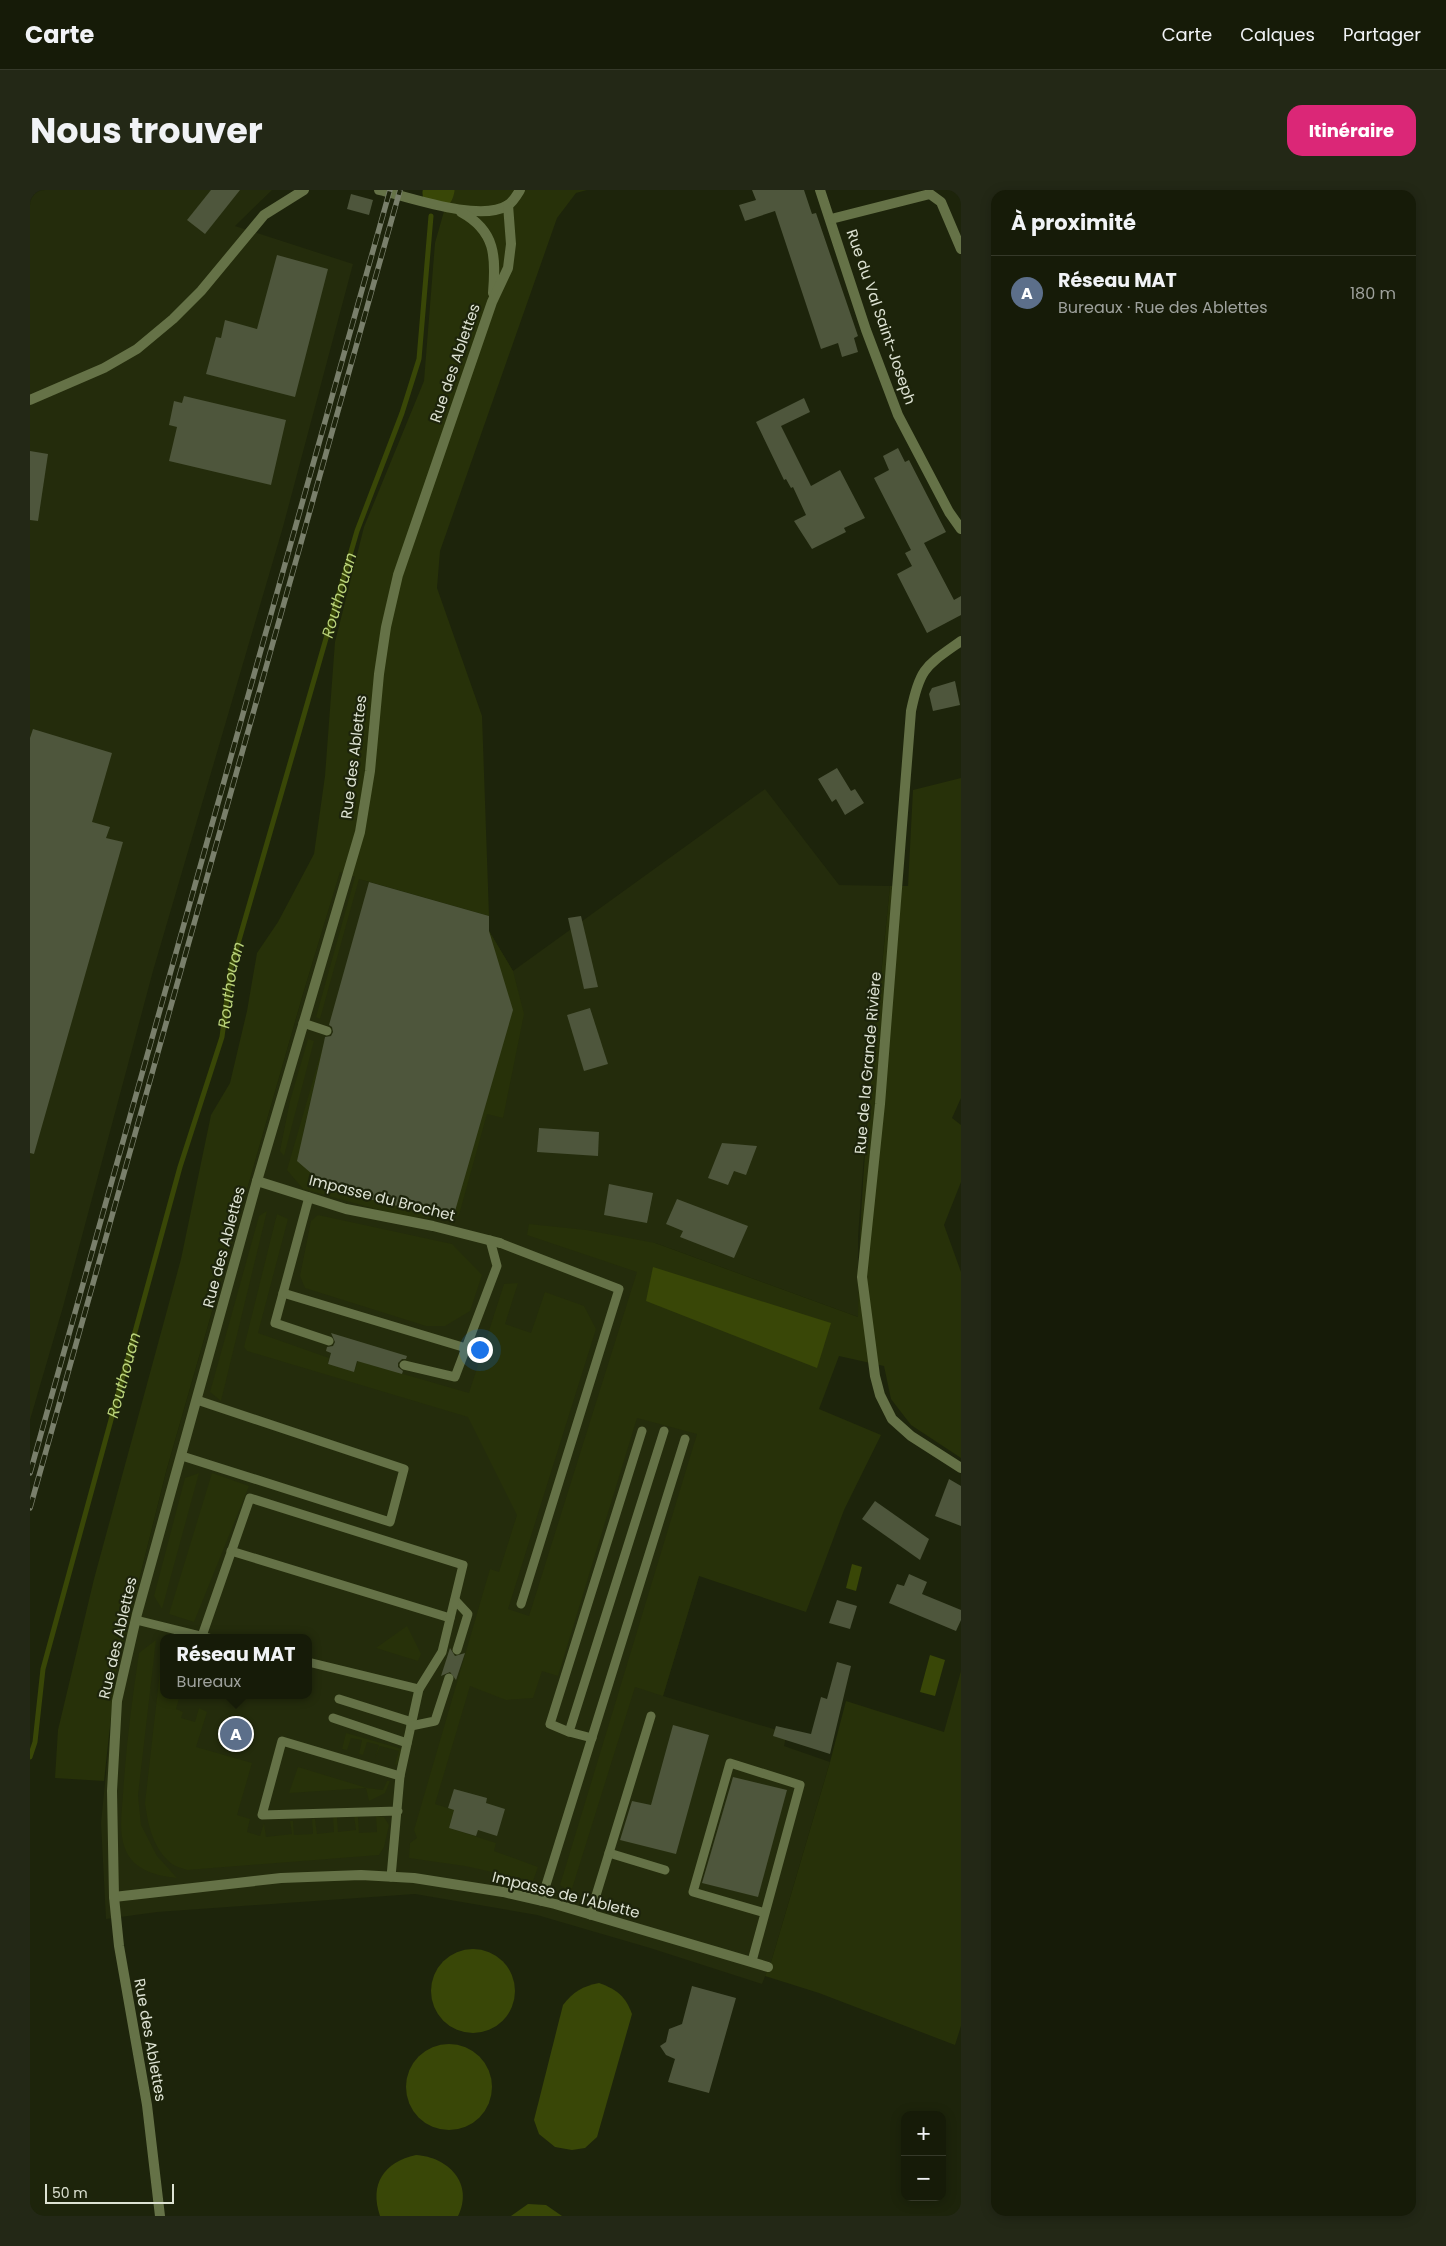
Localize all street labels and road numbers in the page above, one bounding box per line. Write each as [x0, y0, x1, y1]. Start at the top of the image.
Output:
street label: Rue du Val Saint-Joseph [842, 226, 921, 407]
street label: Rue des Ablettes [424, 300, 485, 425]
street label: Rue des Ablettes [335, 694, 372, 820]
street label: Rue de la Grande Rivière [849, 971, 886, 1155]
street label: Impasse du Brochet [307, 1169, 457, 1226]
street label: Rue des Ablettes [197, 1184, 250, 1310]
street label: Rue des Ablettes [93, 1575, 142, 1701]
street label: Impasse de l'Ablette [490, 1866, 642, 1923]
street label: Rue des Ablettes [129, 1977, 172, 2103]

